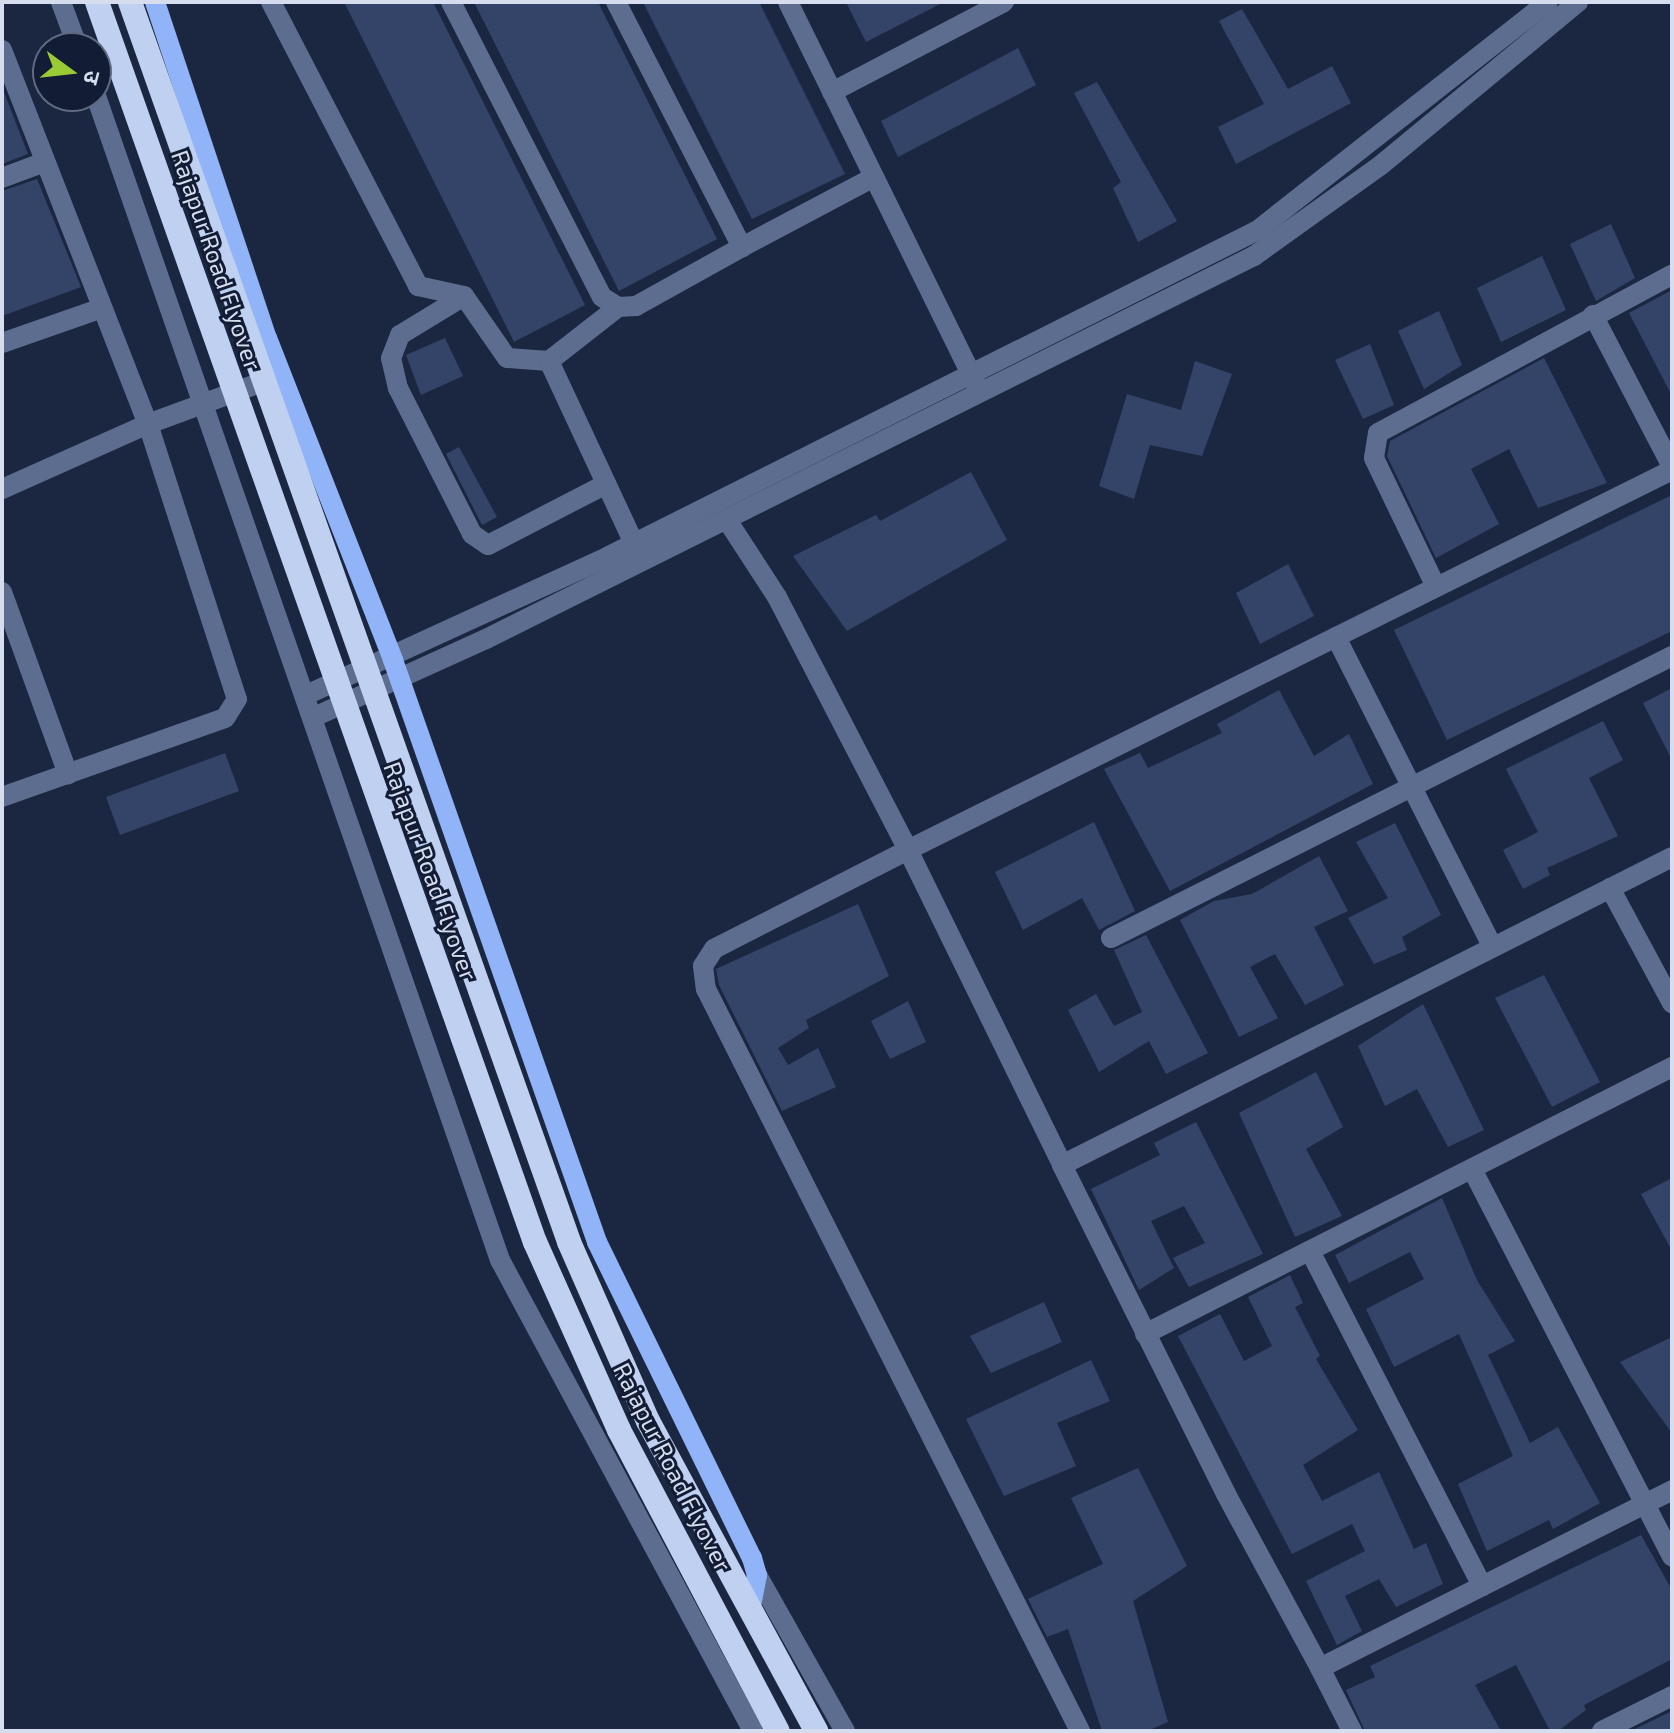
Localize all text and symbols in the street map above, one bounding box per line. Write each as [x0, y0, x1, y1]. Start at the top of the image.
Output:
north arrow [32, 32, 112, 112]
text: उ [79, 68, 107, 87]
street label: Rajapur Road Flyover [166, 146, 268, 374]
street label: Rajapur Road Flyover [378, 758, 484, 984]
street label: Rajapur Road Flyover [608, 1358, 738, 1576]

